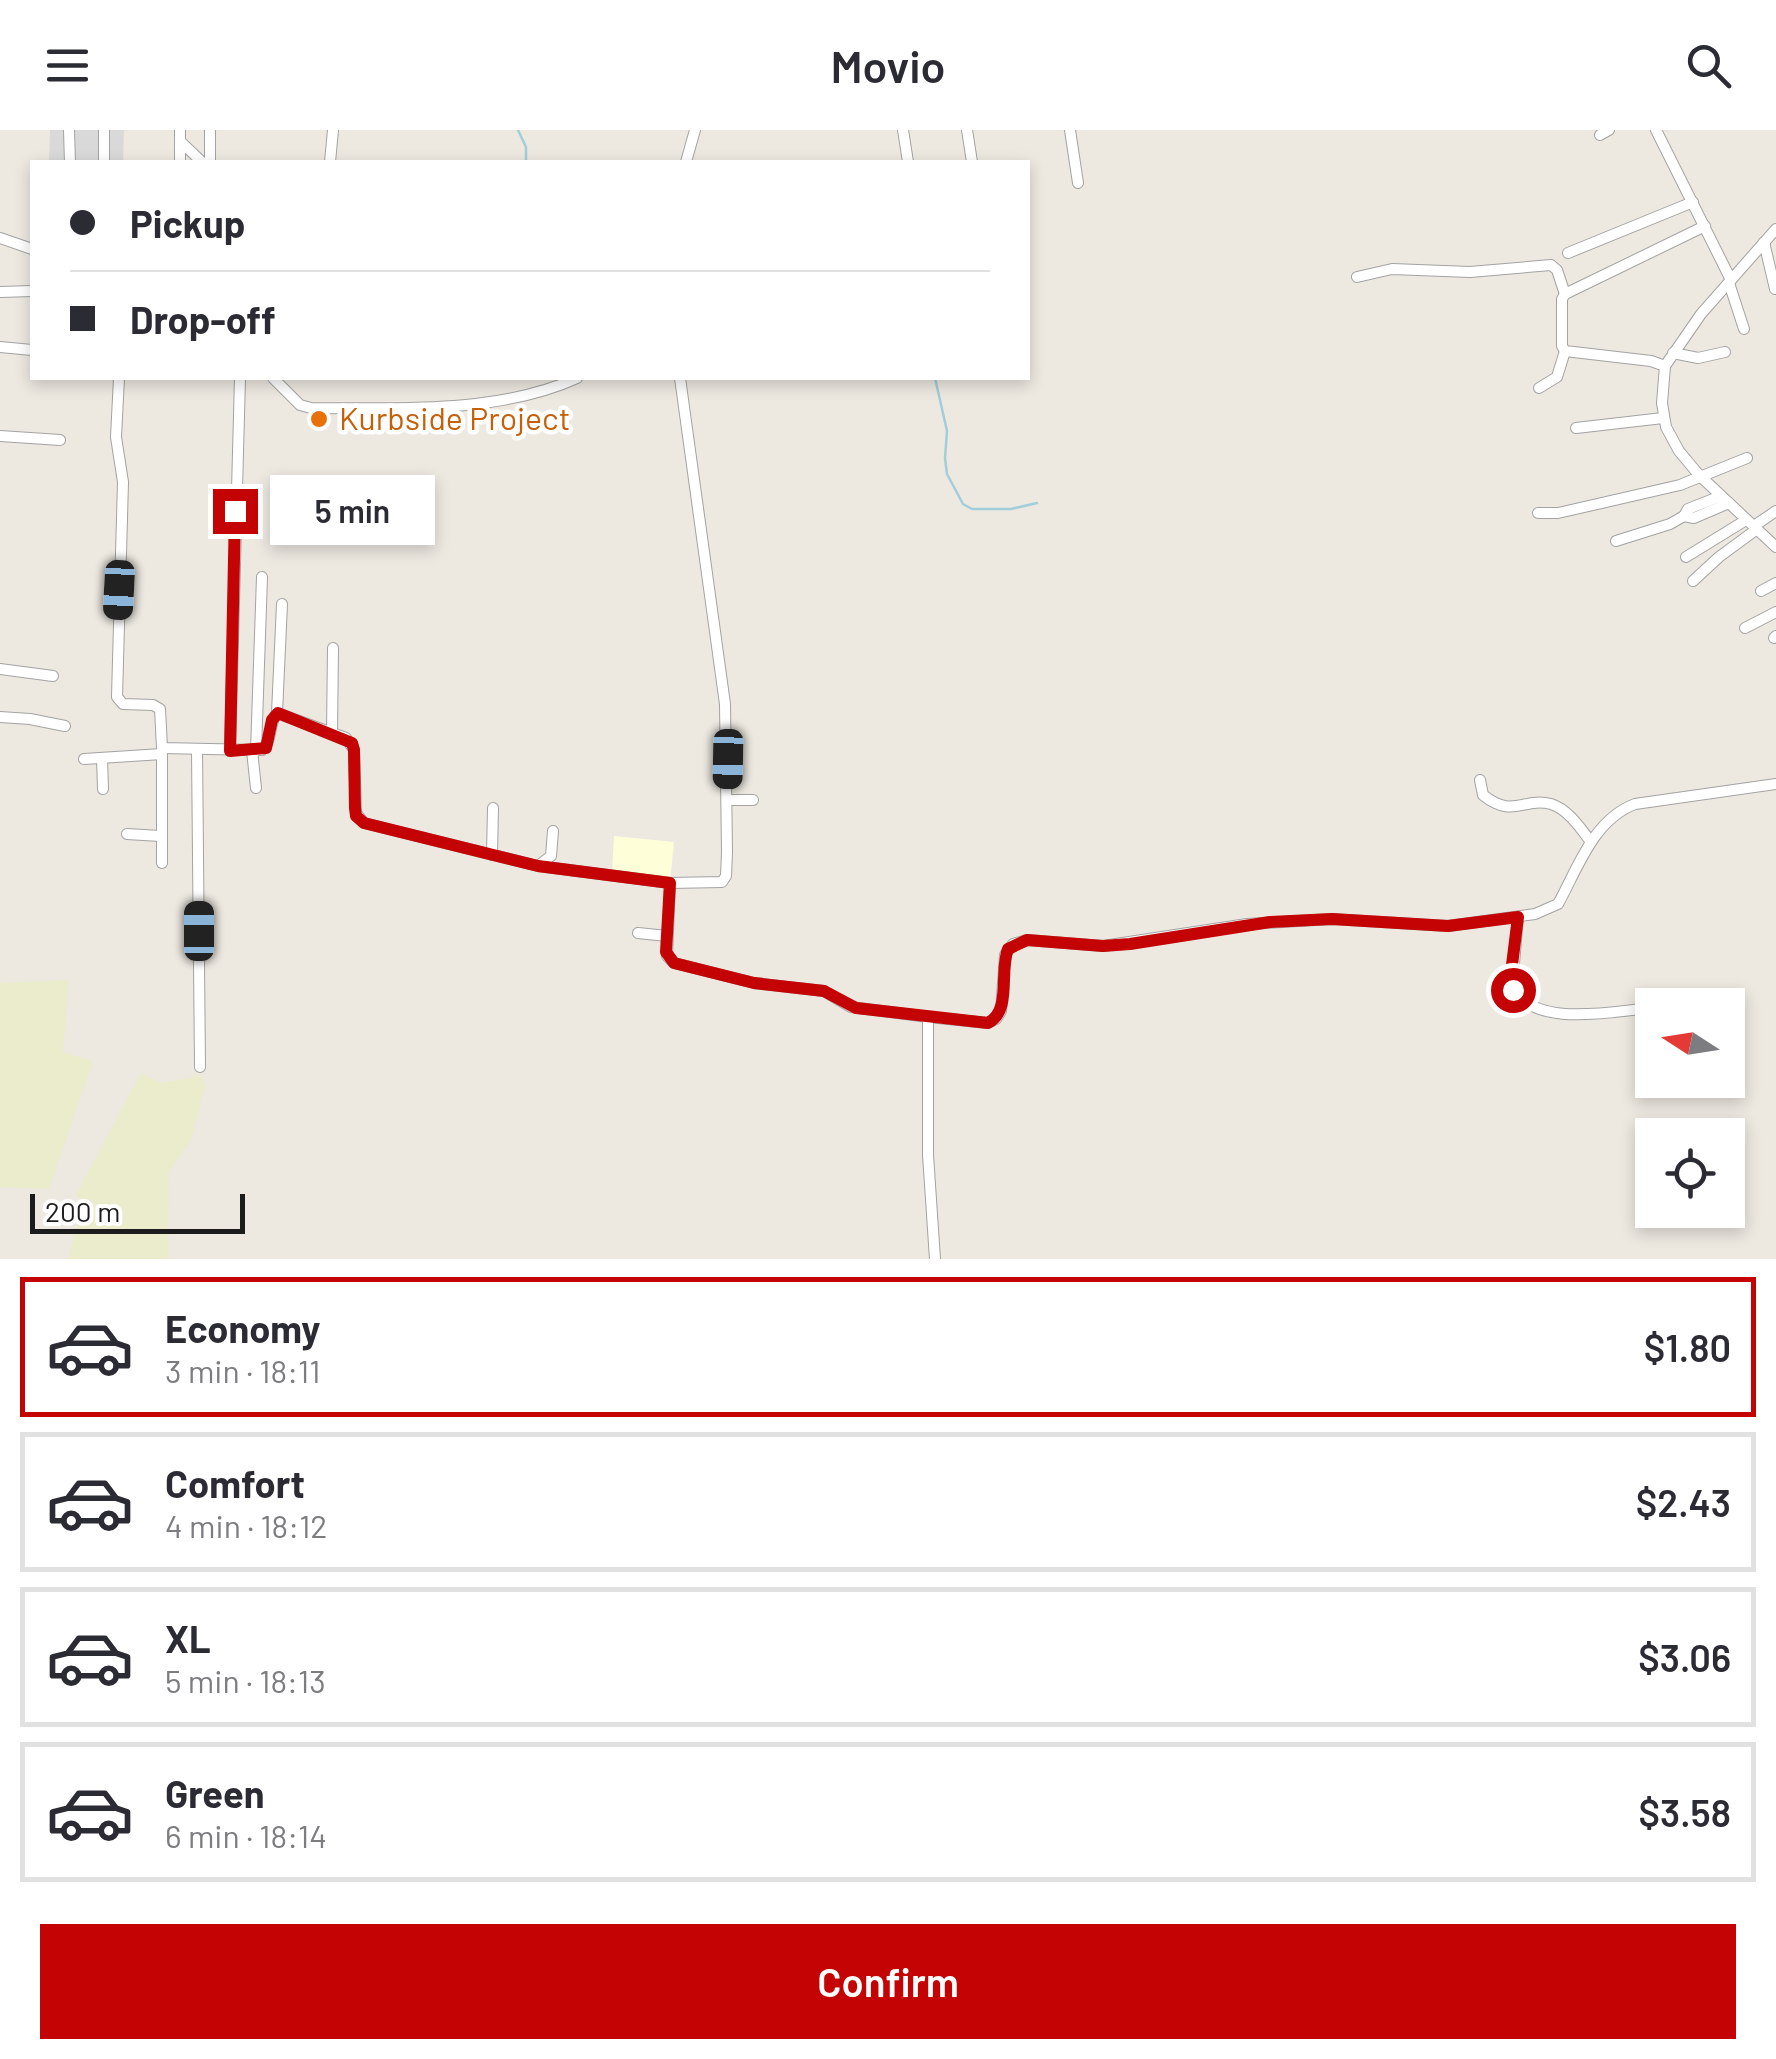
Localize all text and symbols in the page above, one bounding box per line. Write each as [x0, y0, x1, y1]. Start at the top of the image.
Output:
icon: menu [40, 38, 95, 93]
text: Movio [830, 38, 946, 92]
icon: search [1681, 38, 1736, 93]
text: Pickup [130, 200, 245, 246]
text: Drop-off [130, 296, 276, 342]
place label: Kurbside Project [339, 398, 570, 436]
marker: Kurbside Project [308, 408, 330, 430]
callout: 5 min [270, 476, 435, 546]
route end [213, 489, 258, 534]
text: 5 min [315, 491, 390, 529]
car [102, 559, 136, 621]
car [712, 729, 744, 789]
car [184, 901, 214, 961]
route start [1491, 968, 1536, 1013]
north arrow [1635, 988, 1745, 1098]
map controls [1635, 988, 1745, 1228]
button: locate [1635, 1118, 1745, 1228]
scale bar [30, 1189, 245, 1234]
text: 200 m [45, 1194, 120, 1228]
icon: car [45, 1302, 135, 1392]
text: Economy [165, 1305, 320, 1351]
text: $1.80 [1644, 1324, 1731, 1370]
text: 3 min · 18:11 [165, 1351, 321, 1389]
icon: car [45, 1457, 135, 1547]
text: Comfort [165, 1460, 305, 1506]
text: $2.43 [1636, 1479, 1731, 1525]
text: 4 min · 18:12 [165, 1506, 328, 1544]
icon: car [45, 1612, 135, 1702]
text: XL [165, 1615, 211, 1661]
text: $3.06 [1638, 1634, 1731, 1680]
text: 5 min · 18:13 [165, 1661, 326, 1699]
icon: car [45, 1767, 135, 1857]
text: Green [165, 1770, 265, 1816]
text: $3.58 [1639, 1789, 1731, 1835]
text: 6 min · 18:14 [165, 1816, 327, 1854]
button: Confirm [40, 1924, 1736, 2039]

